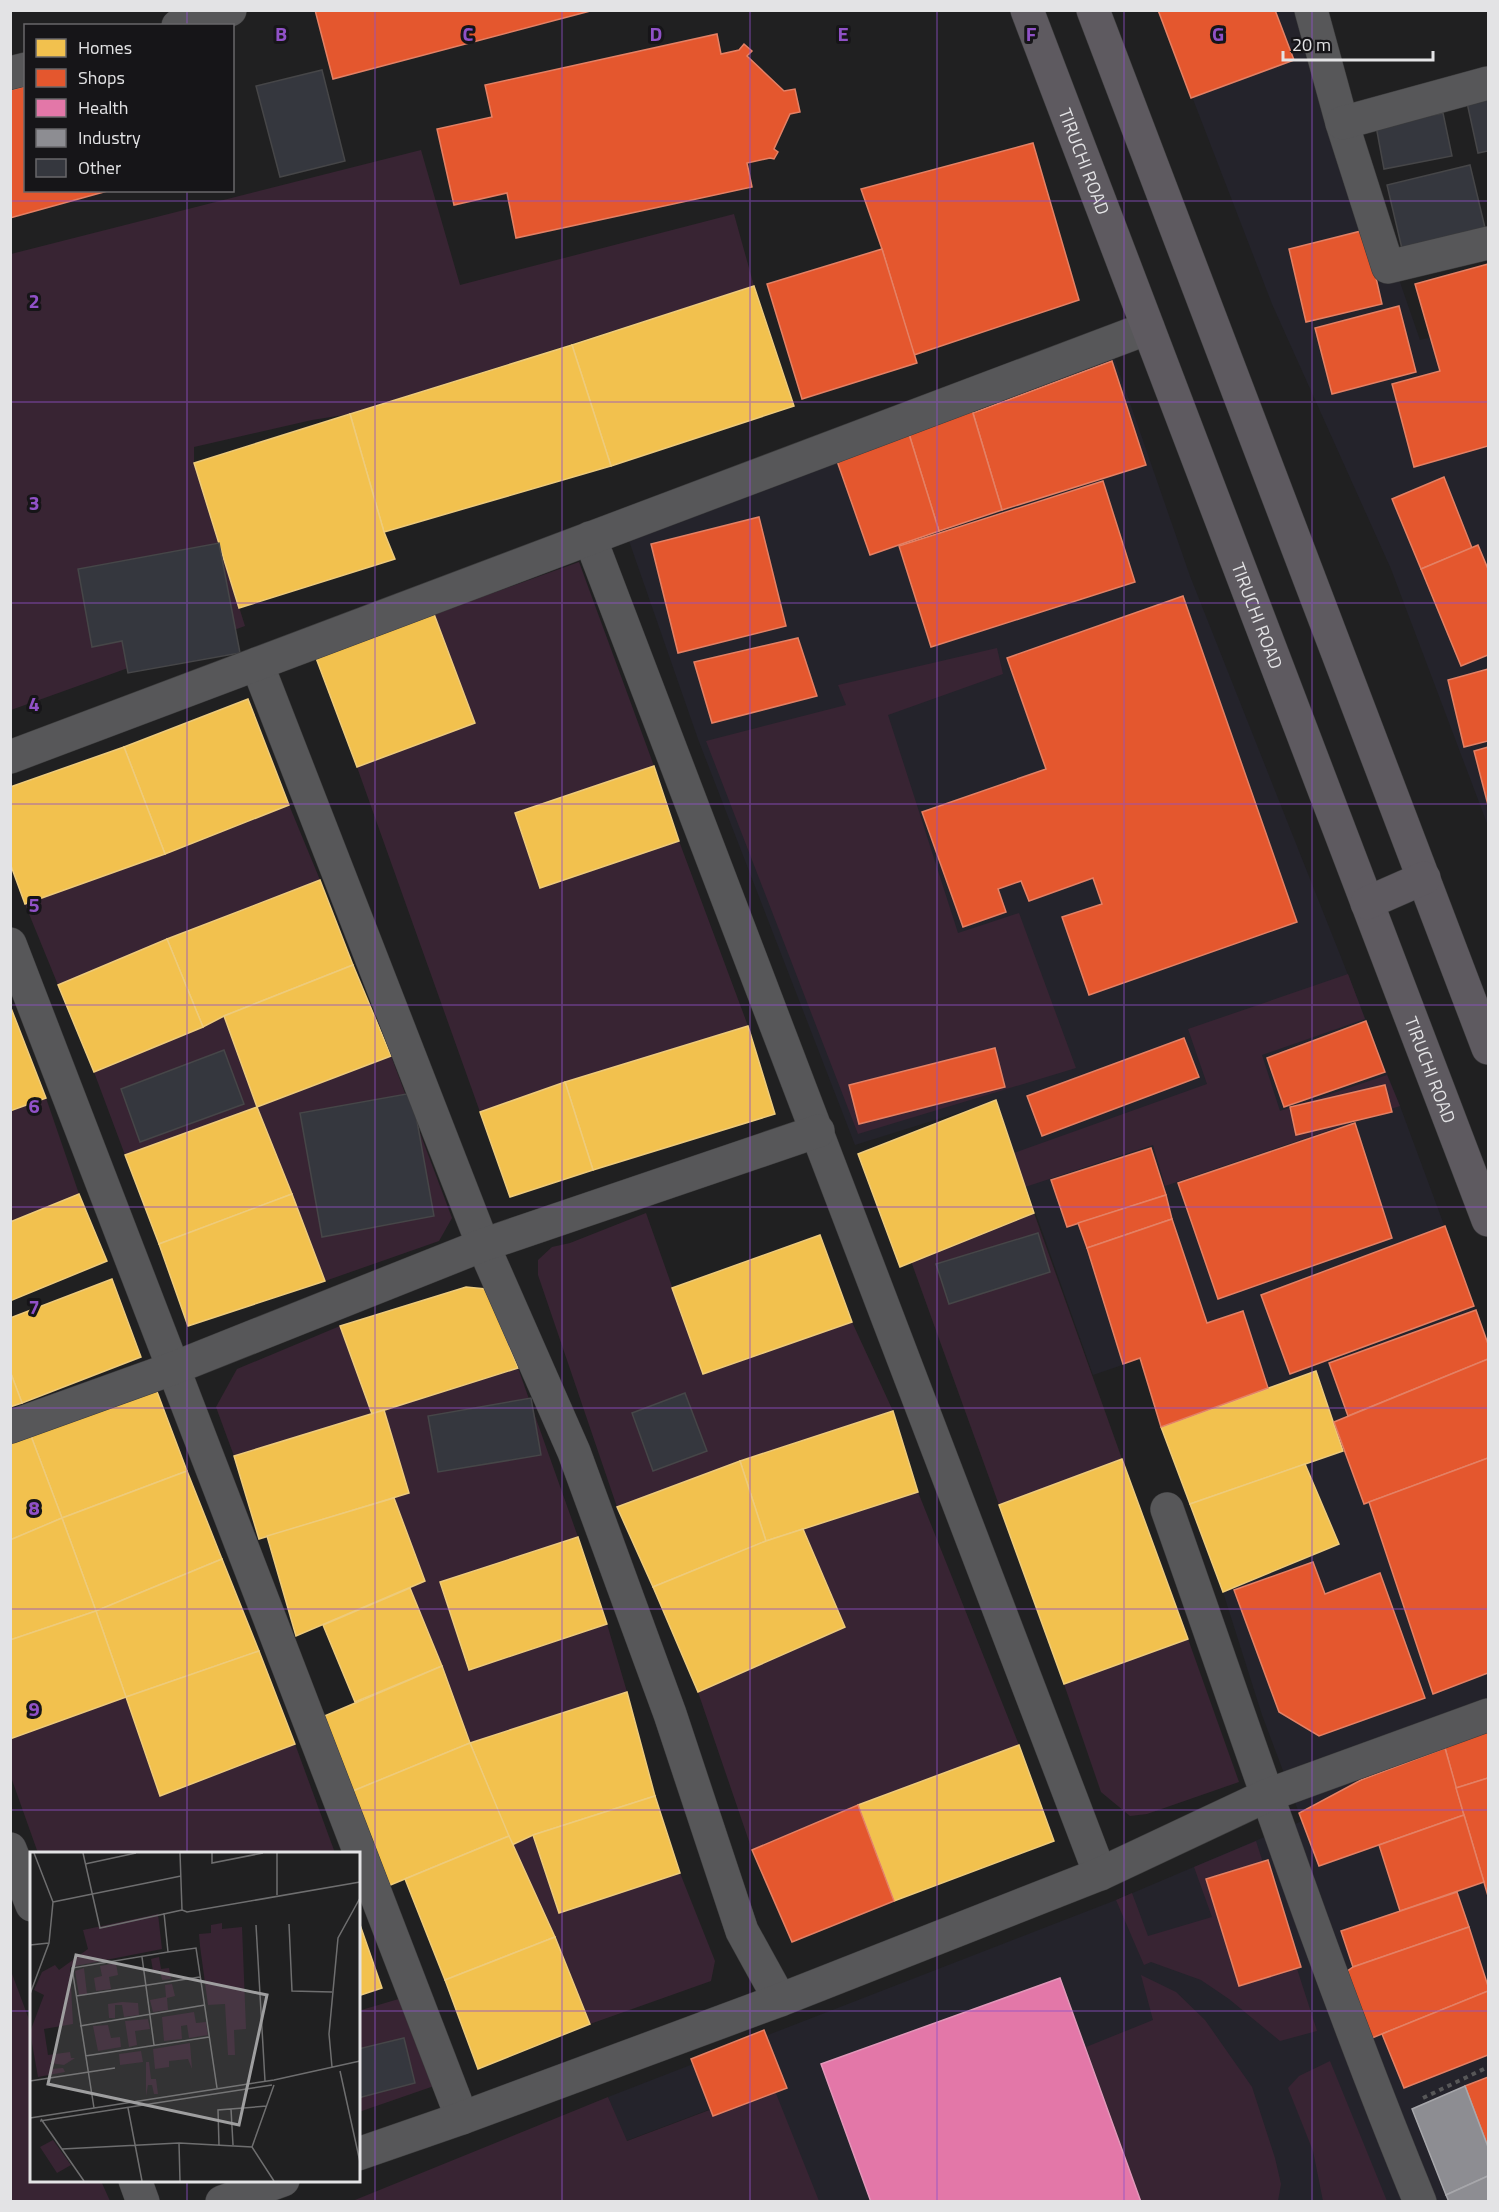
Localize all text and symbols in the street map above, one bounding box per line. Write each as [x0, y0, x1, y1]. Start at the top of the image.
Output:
text: B [275, 18, 287, 49]
text: C [463, 18, 474, 49]
text: D [650, 18, 662, 49]
text: E [837, 18, 849, 49]
text: F [1026, 18, 1037, 49]
text: G [1212, 18, 1224, 49]
legend [24, 24, 234, 192]
scale bar [1283, 24, 1433, 62]
text: 20 m [1292, 31, 1331, 58]
text: Homes [78, 34, 132, 61]
text: Shops [78, 64, 125, 91]
text: Health [78, 94, 128, 121]
street label: TIRUCHI ROAD [1052, 104, 1117, 219]
text: Industry [78, 124, 141, 151]
text: Other [78, 154, 121, 181]
text: 2 [28, 285, 40, 316]
text: 3 [28, 487, 40, 518]
street label: TIRUCHI ROAD [1225, 558, 1290, 673]
text: 4 [28, 688, 40, 719]
text: 5 [28, 889, 40, 920]
street label: TIRUCHI ROAD [1398, 1013, 1463, 1127]
text: 6 [28, 1090, 40, 1121]
text: 7 [28, 1291, 40, 1322]
text: 8 [28, 1492, 40, 1523]
text: 9 [28, 1693, 40, 1724]
inset map [30, 1852, 360, 2182]

